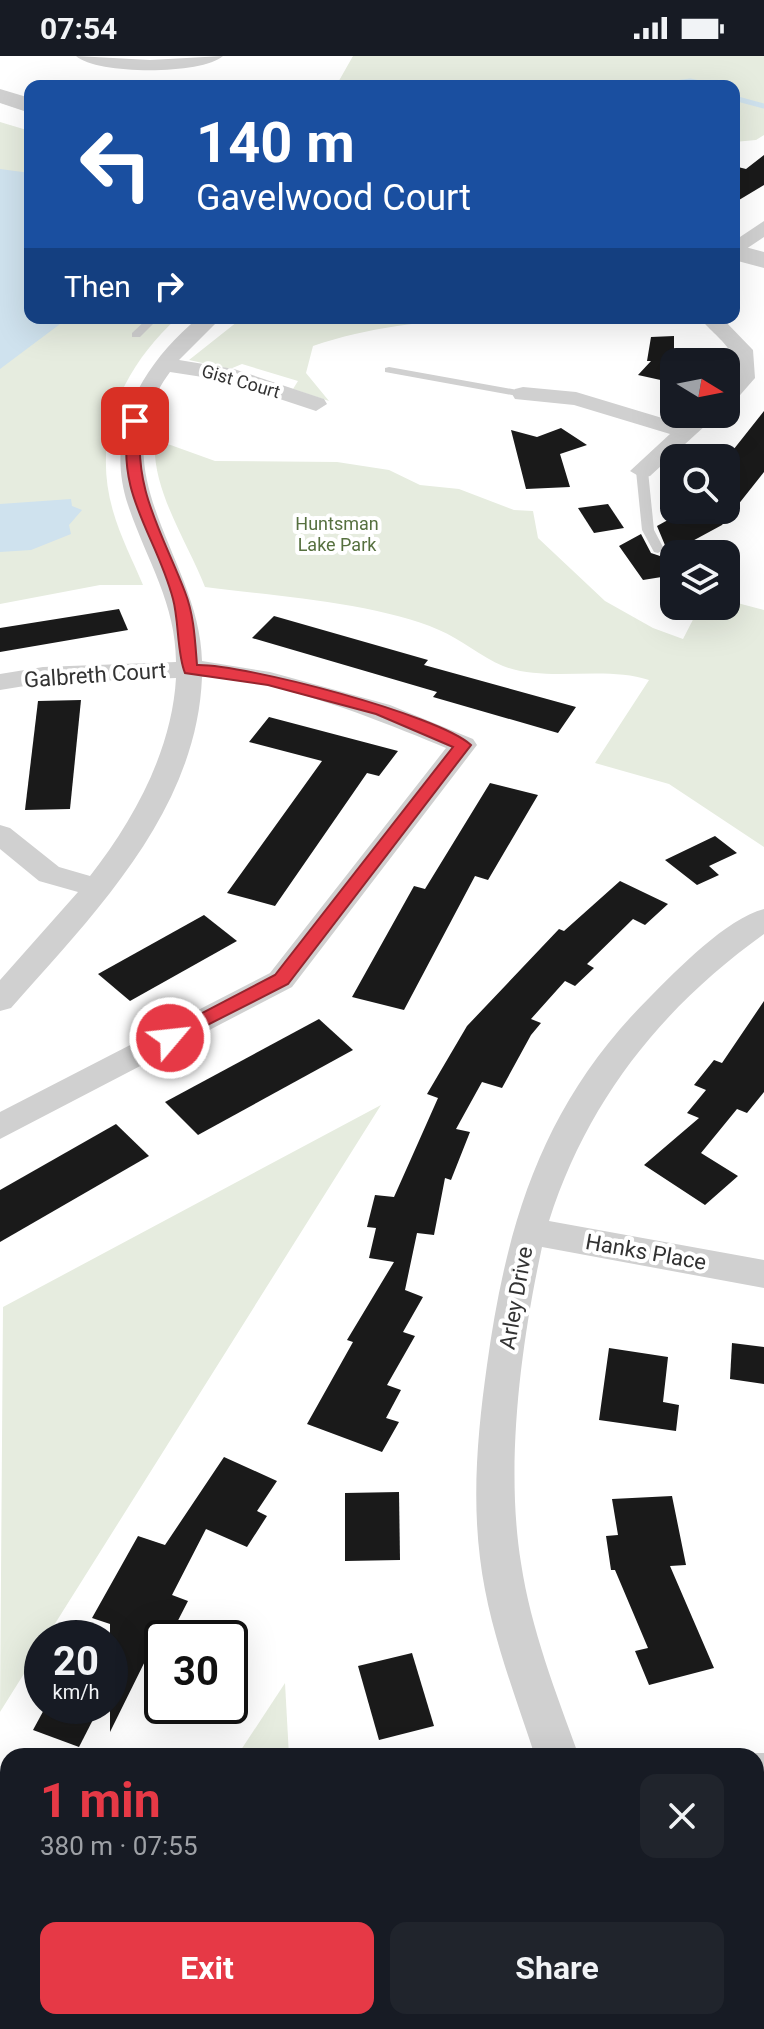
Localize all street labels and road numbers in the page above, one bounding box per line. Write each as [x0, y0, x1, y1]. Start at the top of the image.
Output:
street label: Gist Court [199, 360, 283, 402]
street label: Galbreth Court [23, 658, 167, 692]
street label: Hanks Place [584, 1229, 708, 1275]
street label: Arley Drive [495, 1245, 537, 1351]

